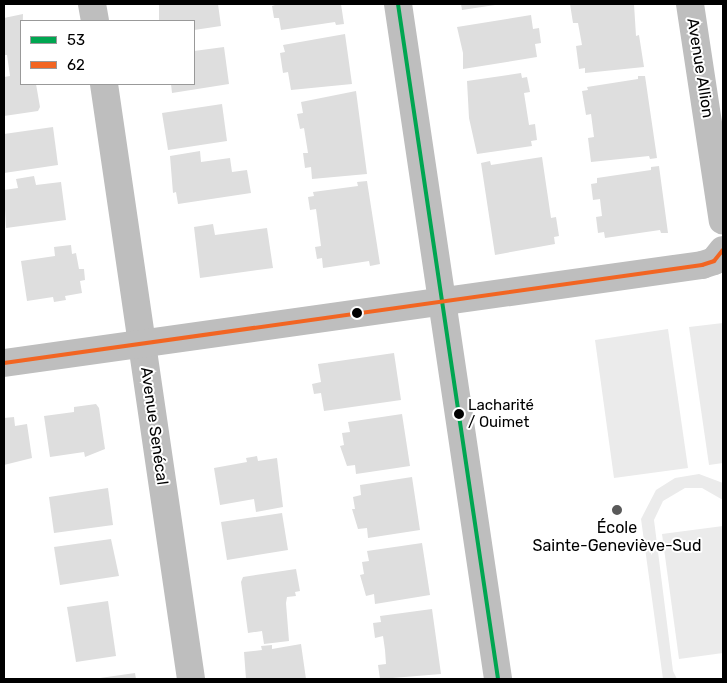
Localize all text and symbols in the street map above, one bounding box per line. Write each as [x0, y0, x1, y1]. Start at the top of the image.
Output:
street label: Avenue Allion [683, 17, 717, 119]
legend [20, 20, 195, 85]
text: 53 [67, 31, 85, 49]
text: 62 [67, 56, 85, 74]
unlabelled marker [352, 308, 362, 318]
street label: Avenue Senécal [136, 366, 172, 486]
place label: Lacharité / Ouimet [468, 396, 534, 431]
marker: Lacharité / Ouimet [454, 409, 464, 419]
marker: École Sainte-Geneviève-Sud [611, 504, 623, 516]
place label: École Sainte-Geneviève-Sud [533, 518, 701, 556]

